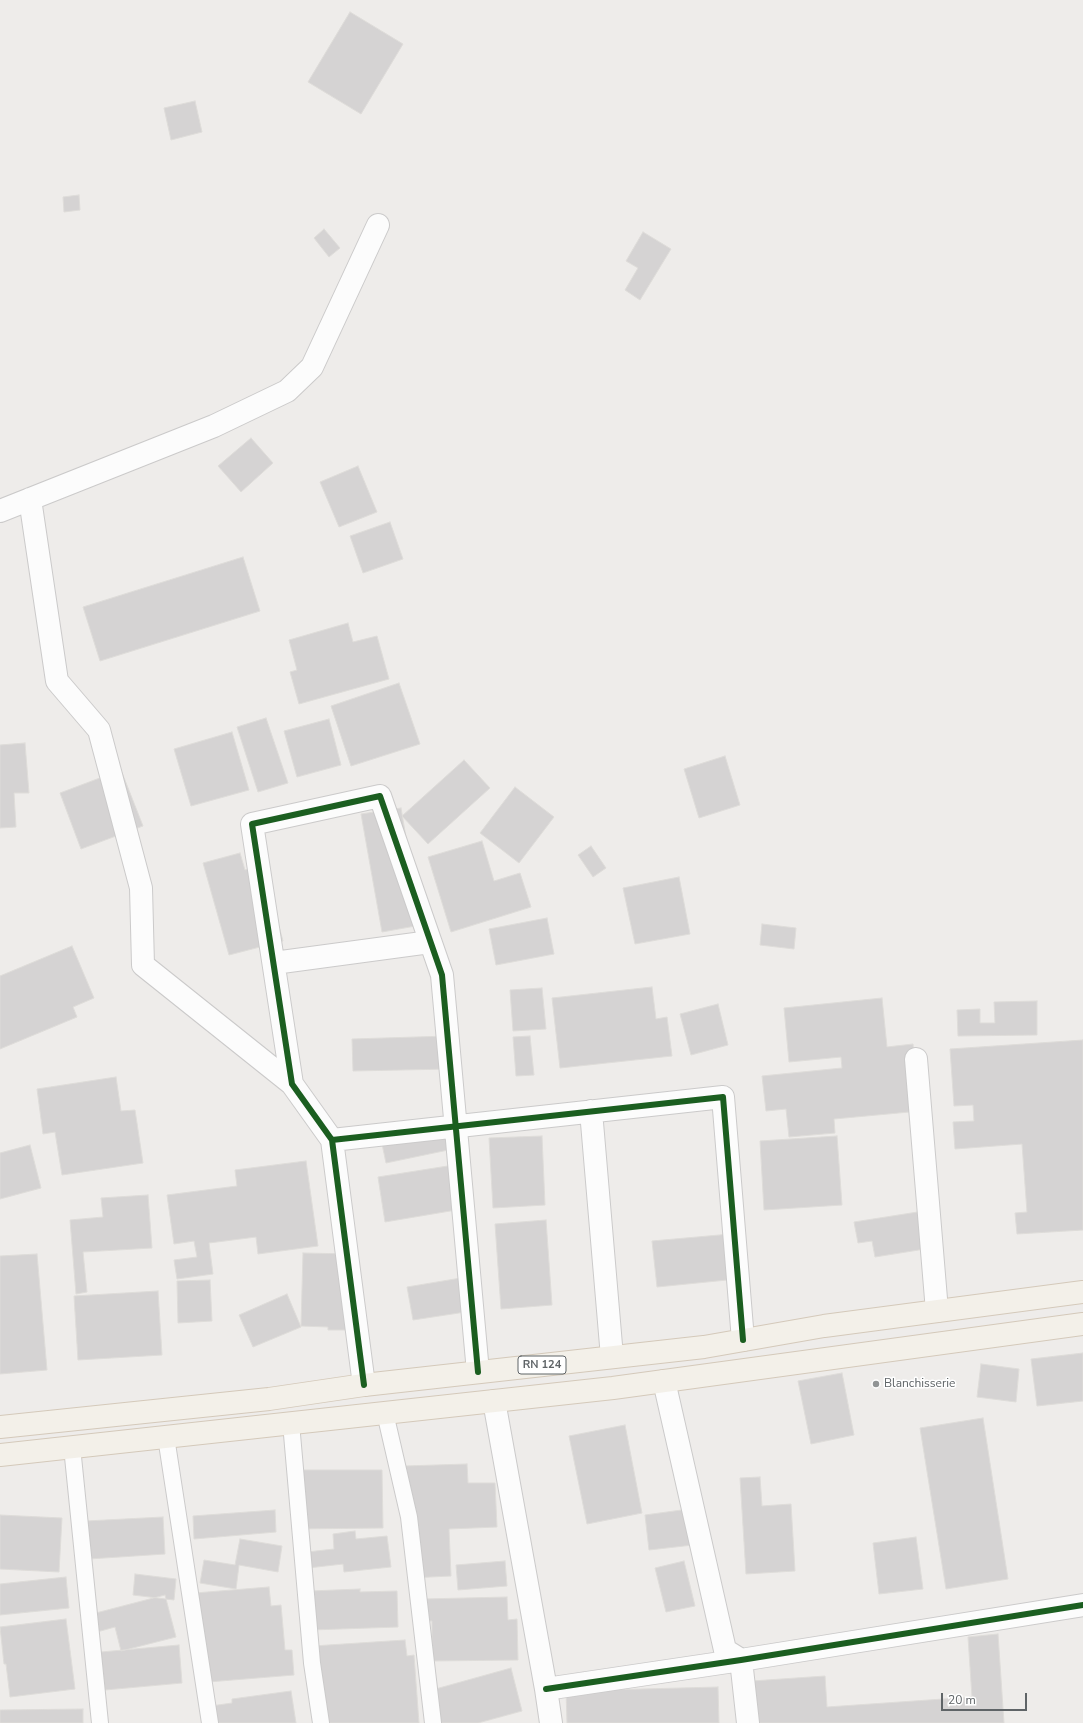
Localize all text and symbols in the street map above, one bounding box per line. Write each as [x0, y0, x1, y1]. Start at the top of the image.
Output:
road number: RN 124 [518, 1356, 566, 1374]
place label: Blanchisserie [884, 1377, 955, 1391]
marker: Blanchisserie [871, 1379, 881, 1389]
scale bar [943, 1685, 1029, 1711]
text: 20 m [948, 1692, 976, 1708]

